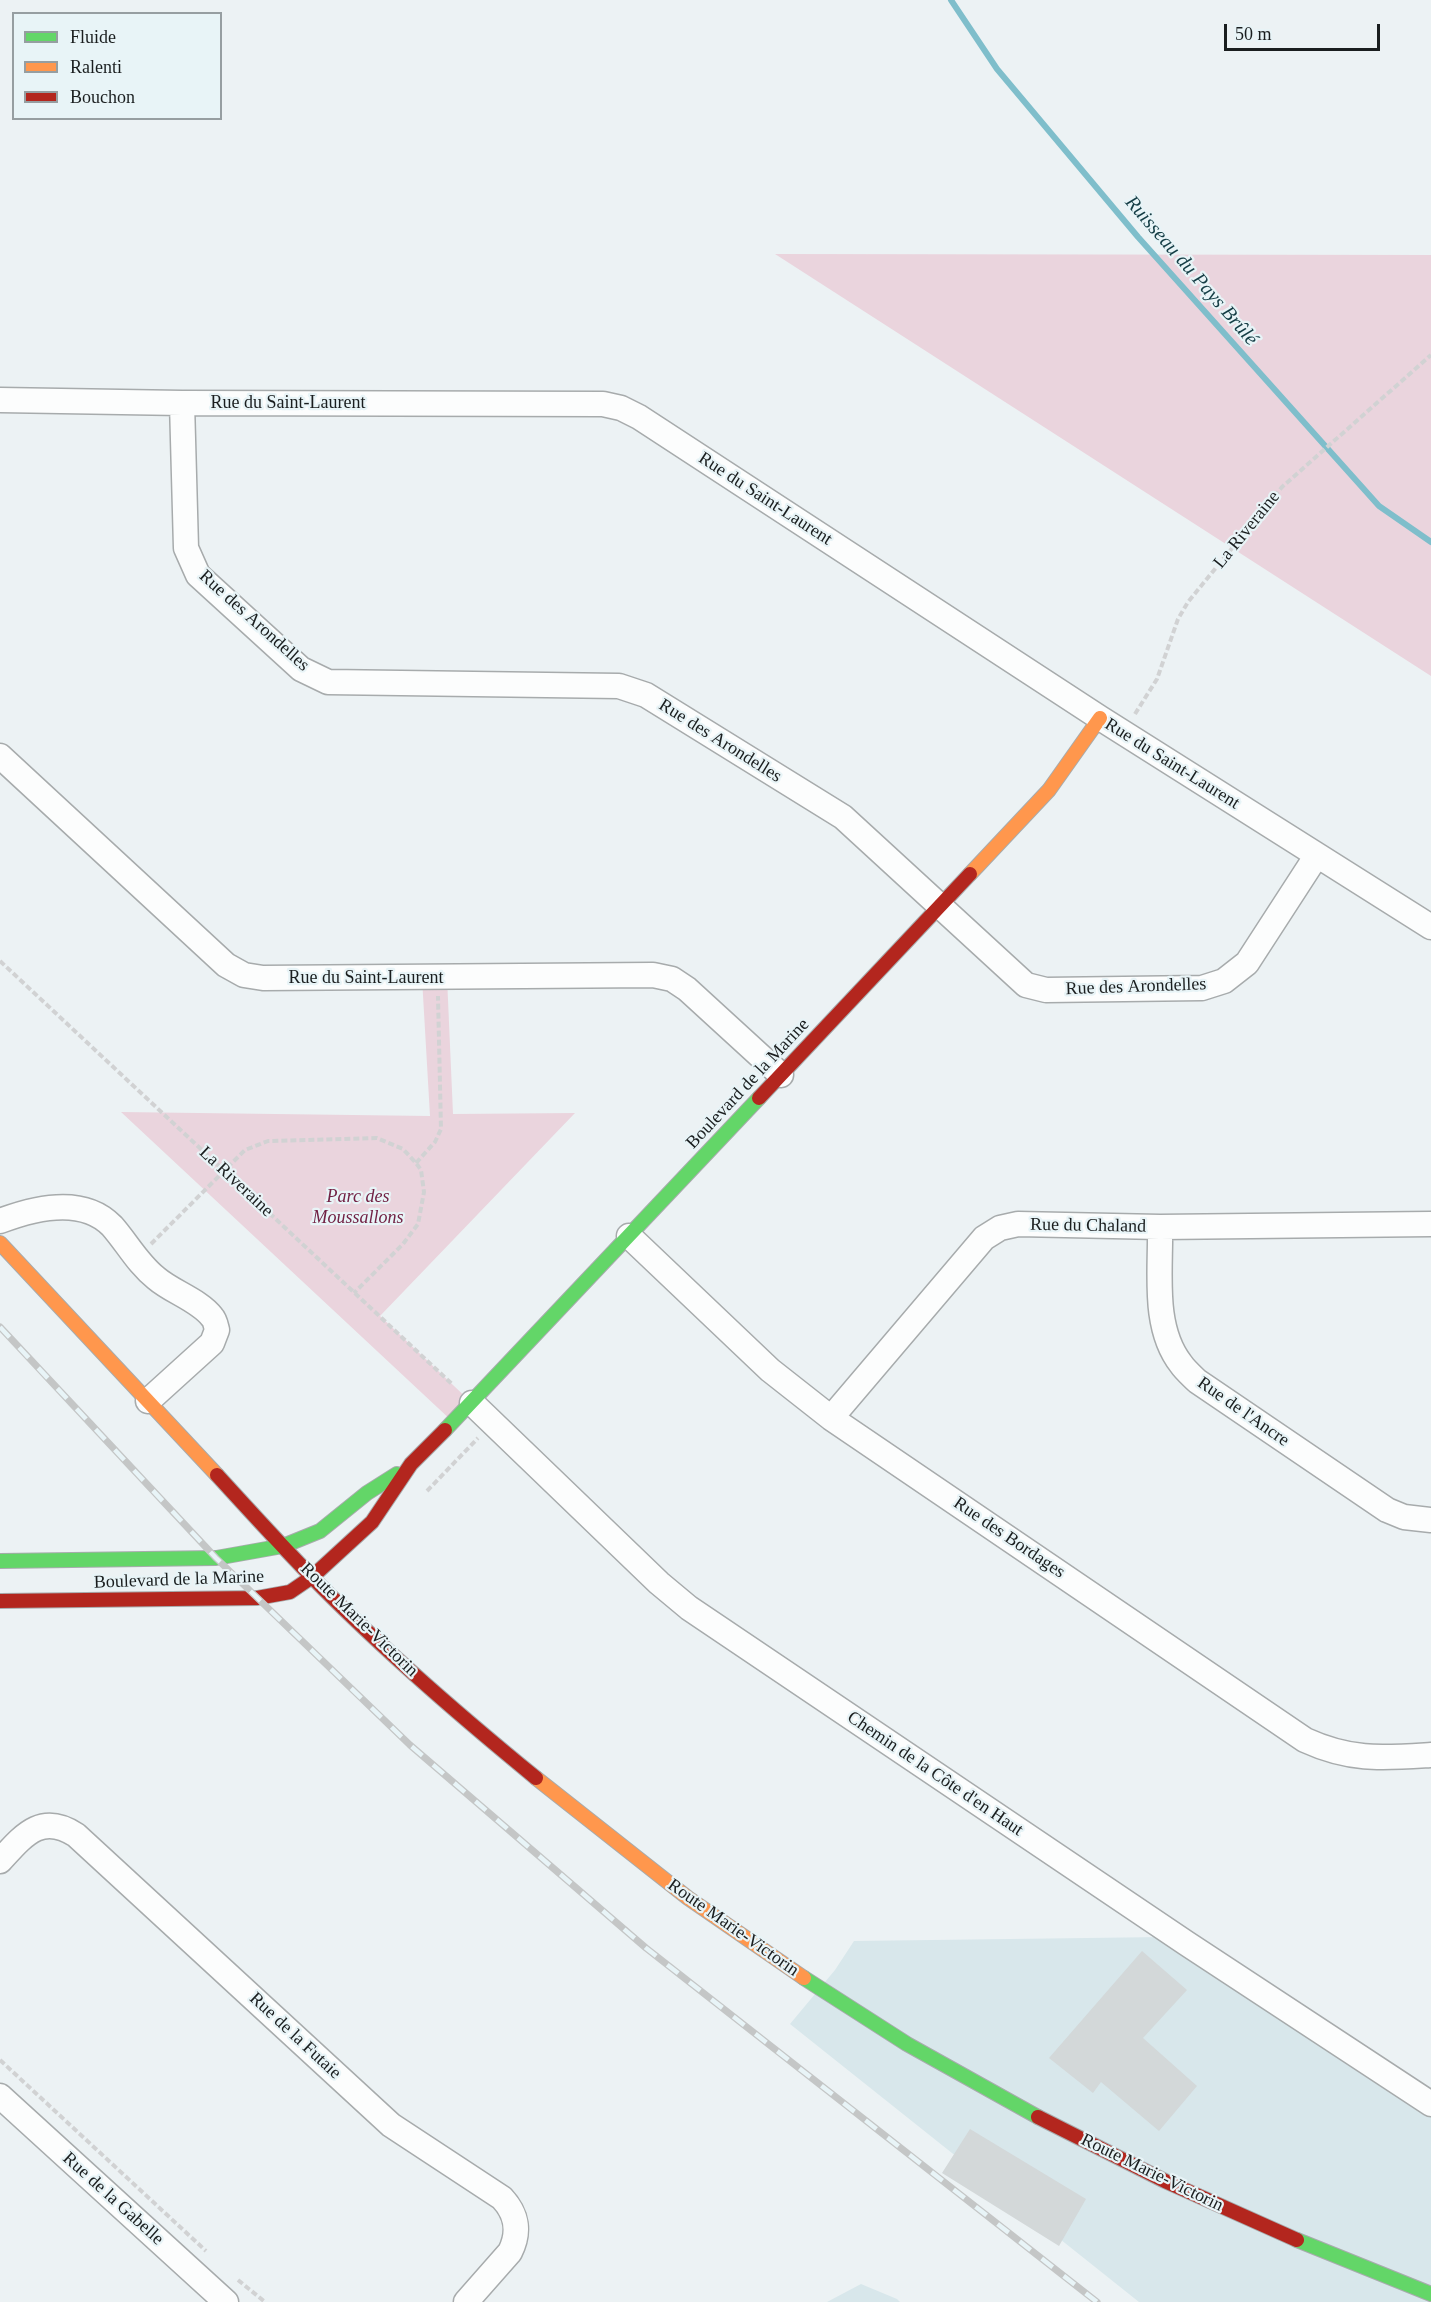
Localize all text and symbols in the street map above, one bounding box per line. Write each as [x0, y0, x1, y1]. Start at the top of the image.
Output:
legend [12, 12, 222, 120]
scale bar [1227, 12, 1383, 50]
text: 50 m [1235, 24, 1272, 44]
text: Fluide [70, 27, 116, 47]
text: Ralenti [70, 57, 122, 77]
text: Bouchon [70, 87, 135, 107]
water label: Ruisseau du Pays Brûlé [1119, 191, 1263, 351]
street label: Rue du Saint-Laurent [211, 392, 365, 414]
street label: Rue du Saint-Laurent [694, 448, 836, 550]
street label: La Riveraine [1209, 487, 1285, 573]
street label: Rue des Arondelles [194, 566, 314, 676]
street label: Rue des Arondelles [655, 694, 785, 788]
street label: Rue du Saint-Laurent [1101, 714, 1243, 814]
street label: Rue du Saint-Laurent [289, 967, 443, 989]
street label: Rue des Arondelles [1065, 974, 1207, 1000]
street label: Boulevard de la Marine [682, 1014, 814, 1154]
street label: La Riveraine [194, 1142, 278, 1222]
park label: Parc des Moussallons [312, 1186, 404, 1228]
street label: Rue du Chaland [1030, 1214, 1146, 1238]
street label: Rue de l'Ancre [1193, 1372, 1293, 1452]
street label: Rue des Bordages [949, 1493, 1069, 1583]
street label: Route Marie-Victorin [296, 1558, 422, 1682]
street label: Boulevard de la Marine [93, 1566, 265, 1594]
street label: Chemin de la Côte d'en Haut [843, 1707, 1027, 1841]
street label: Route Marie-Victorin [663, 1875, 803, 1981]
street label: Rue de la Futaie [245, 1988, 345, 2084]
street label: Route Marie-Victorin [1077, 2129, 1227, 2217]
street label: Rue de la Gabelle [58, 2148, 168, 2250]

